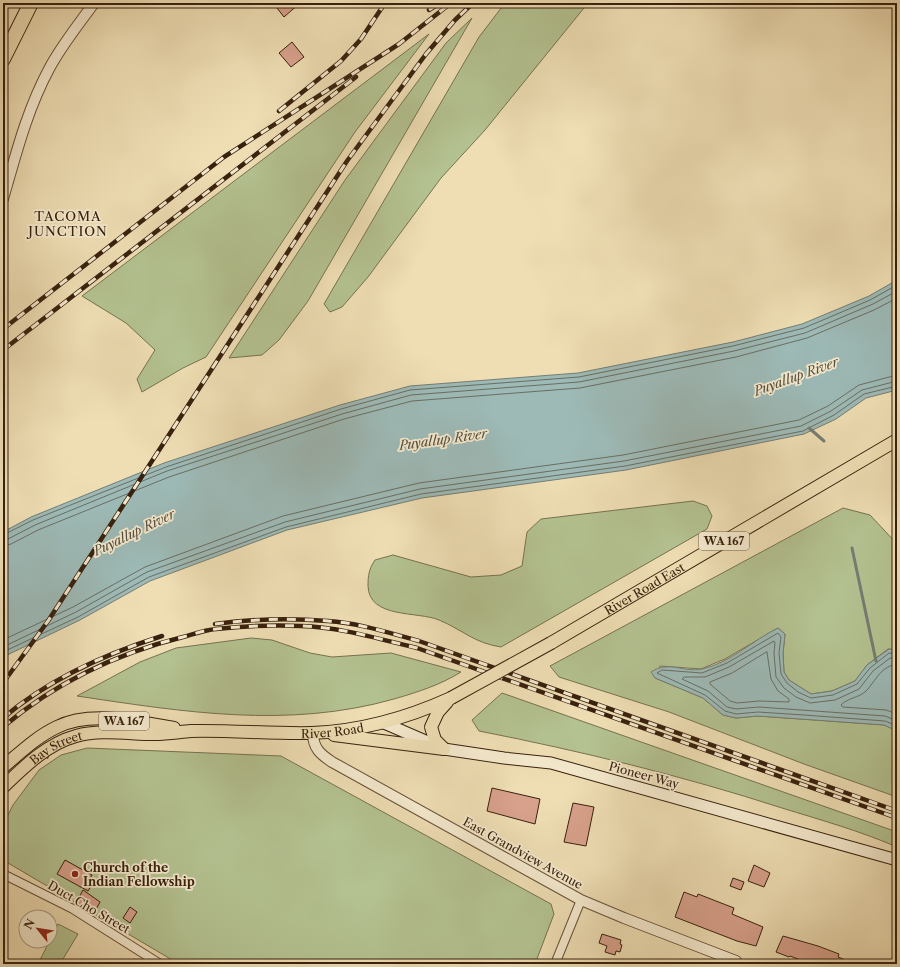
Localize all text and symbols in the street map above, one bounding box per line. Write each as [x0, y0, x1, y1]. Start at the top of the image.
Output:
district label: TACOMA JUNCTION [26, 208, 108, 239]
water label: Puyallup River [751, 353, 841, 399]
water label: Puyallup River [397, 425, 489, 453]
water label: Puyallup River [90, 505, 178, 559]
road number: WA 167 [699, 532, 749, 550]
street label: River Road East [601, 559, 687, 618]
road number: WA 167 [99, 712, 149, 730]
street label: River Road [301, 719, 366, 741]
street label: Bay Street [26, 727, 84, 767]
street label: Pioneer Way [607, 758, 681, 792]
street label: East Grandview Avenue [461, 814, 586, 892]
place label: Church of the Indian Fellowship [83, 860, 195, 889]
marker: Church of the Indian Fellowship [70, 869, 80, 879]
street label: Duct Cho Street [45, 877, 133, 937]
north arrow [18, 909, 58, 949]
text: N [21, 916, 38, 932]

